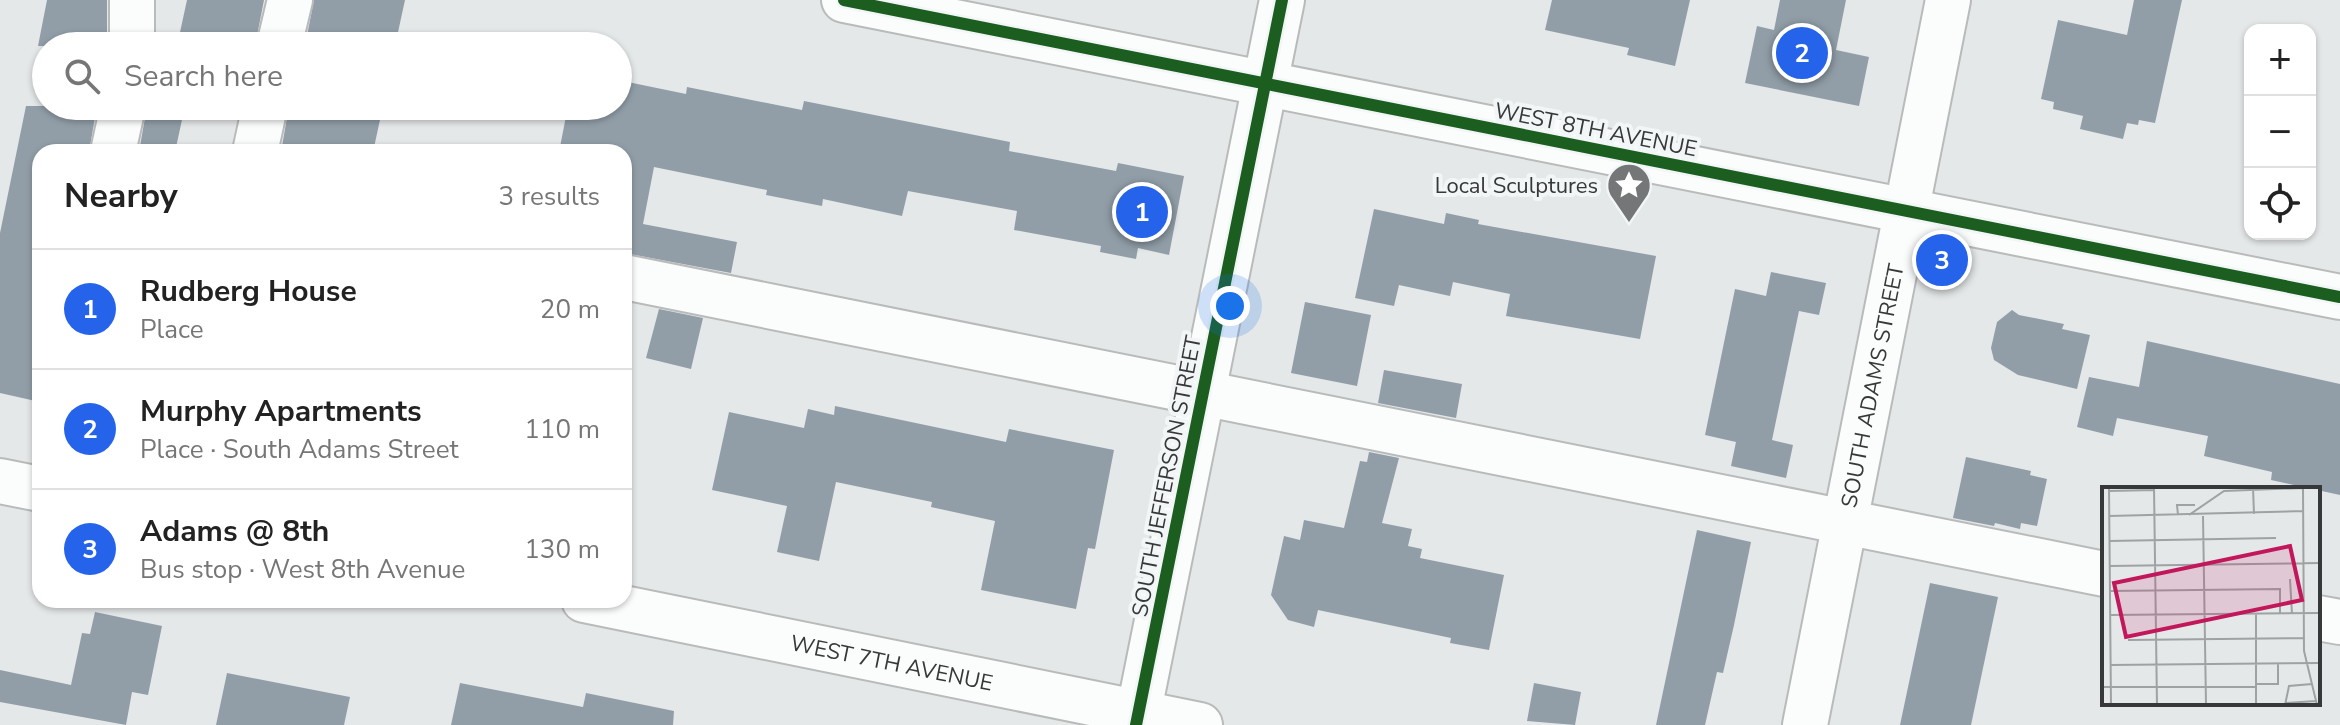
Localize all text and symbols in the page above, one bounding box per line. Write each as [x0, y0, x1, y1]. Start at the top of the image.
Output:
pin: 2 [1776, 23, 1828, 83]
map controls [2244, 24, 2316, 240]
button: + [2244, 24, 2316, 96]
search box [32, 32, 632, 120]
icon: search [60, 54, 104, 98]
text: Search here [124, 56, 283, 97]
street label: WEST 8TH AVENUE [1492, 96, 1700, 164]
button: − [2244, 96, 2316, 168]
place icon: Local Sculptures [1605, 161, 1653, 224]
button: locate [2244, 168, 2316, 240]
place label: Local Sculptures [1435, 171, 1598, 201]
text: Nearby [64, 173, 178, 219]
text: 3 results [499, 179, 600, 214]
pin: 1 [1116, 182, 1168, 242]
pin: 3 [1916, 230, 1968, 290]
street label: SOUTH ADAMS STREET [1834, 260, 1912, 510]
text: Rudberg House [140, 271, 357, 312]
your location [1210, 286, 1250, 326]
text: 1 [82, 292, 98, 327]
text: 20 m [540, 292, 600, 327]
text: Place [140, 312, 204, 347]
street label: SOUTH JEFFERSON STREET [1125, 332, 1209, 619]
text: Murphy Apartments [140, 391, 422, 432]
text: 2 [82, 412, 98, 447]
text: 110 m [524, 412, 600, 447]
text: Place · South Adams Street [140, 432, 459, 467]
inset map [2102, 487, 2320, 705]
text: Adams @ 8th [140, 511, 329, 552]
text: 3 [82, 532, 98, 567]
text: 130 m [524, 532, 600, 567]
text: Bus stop · West 8th Avenue [140, 552, 465, 587]
street label: WEST 7TH AVENUE [788, 628, 995, 699]

